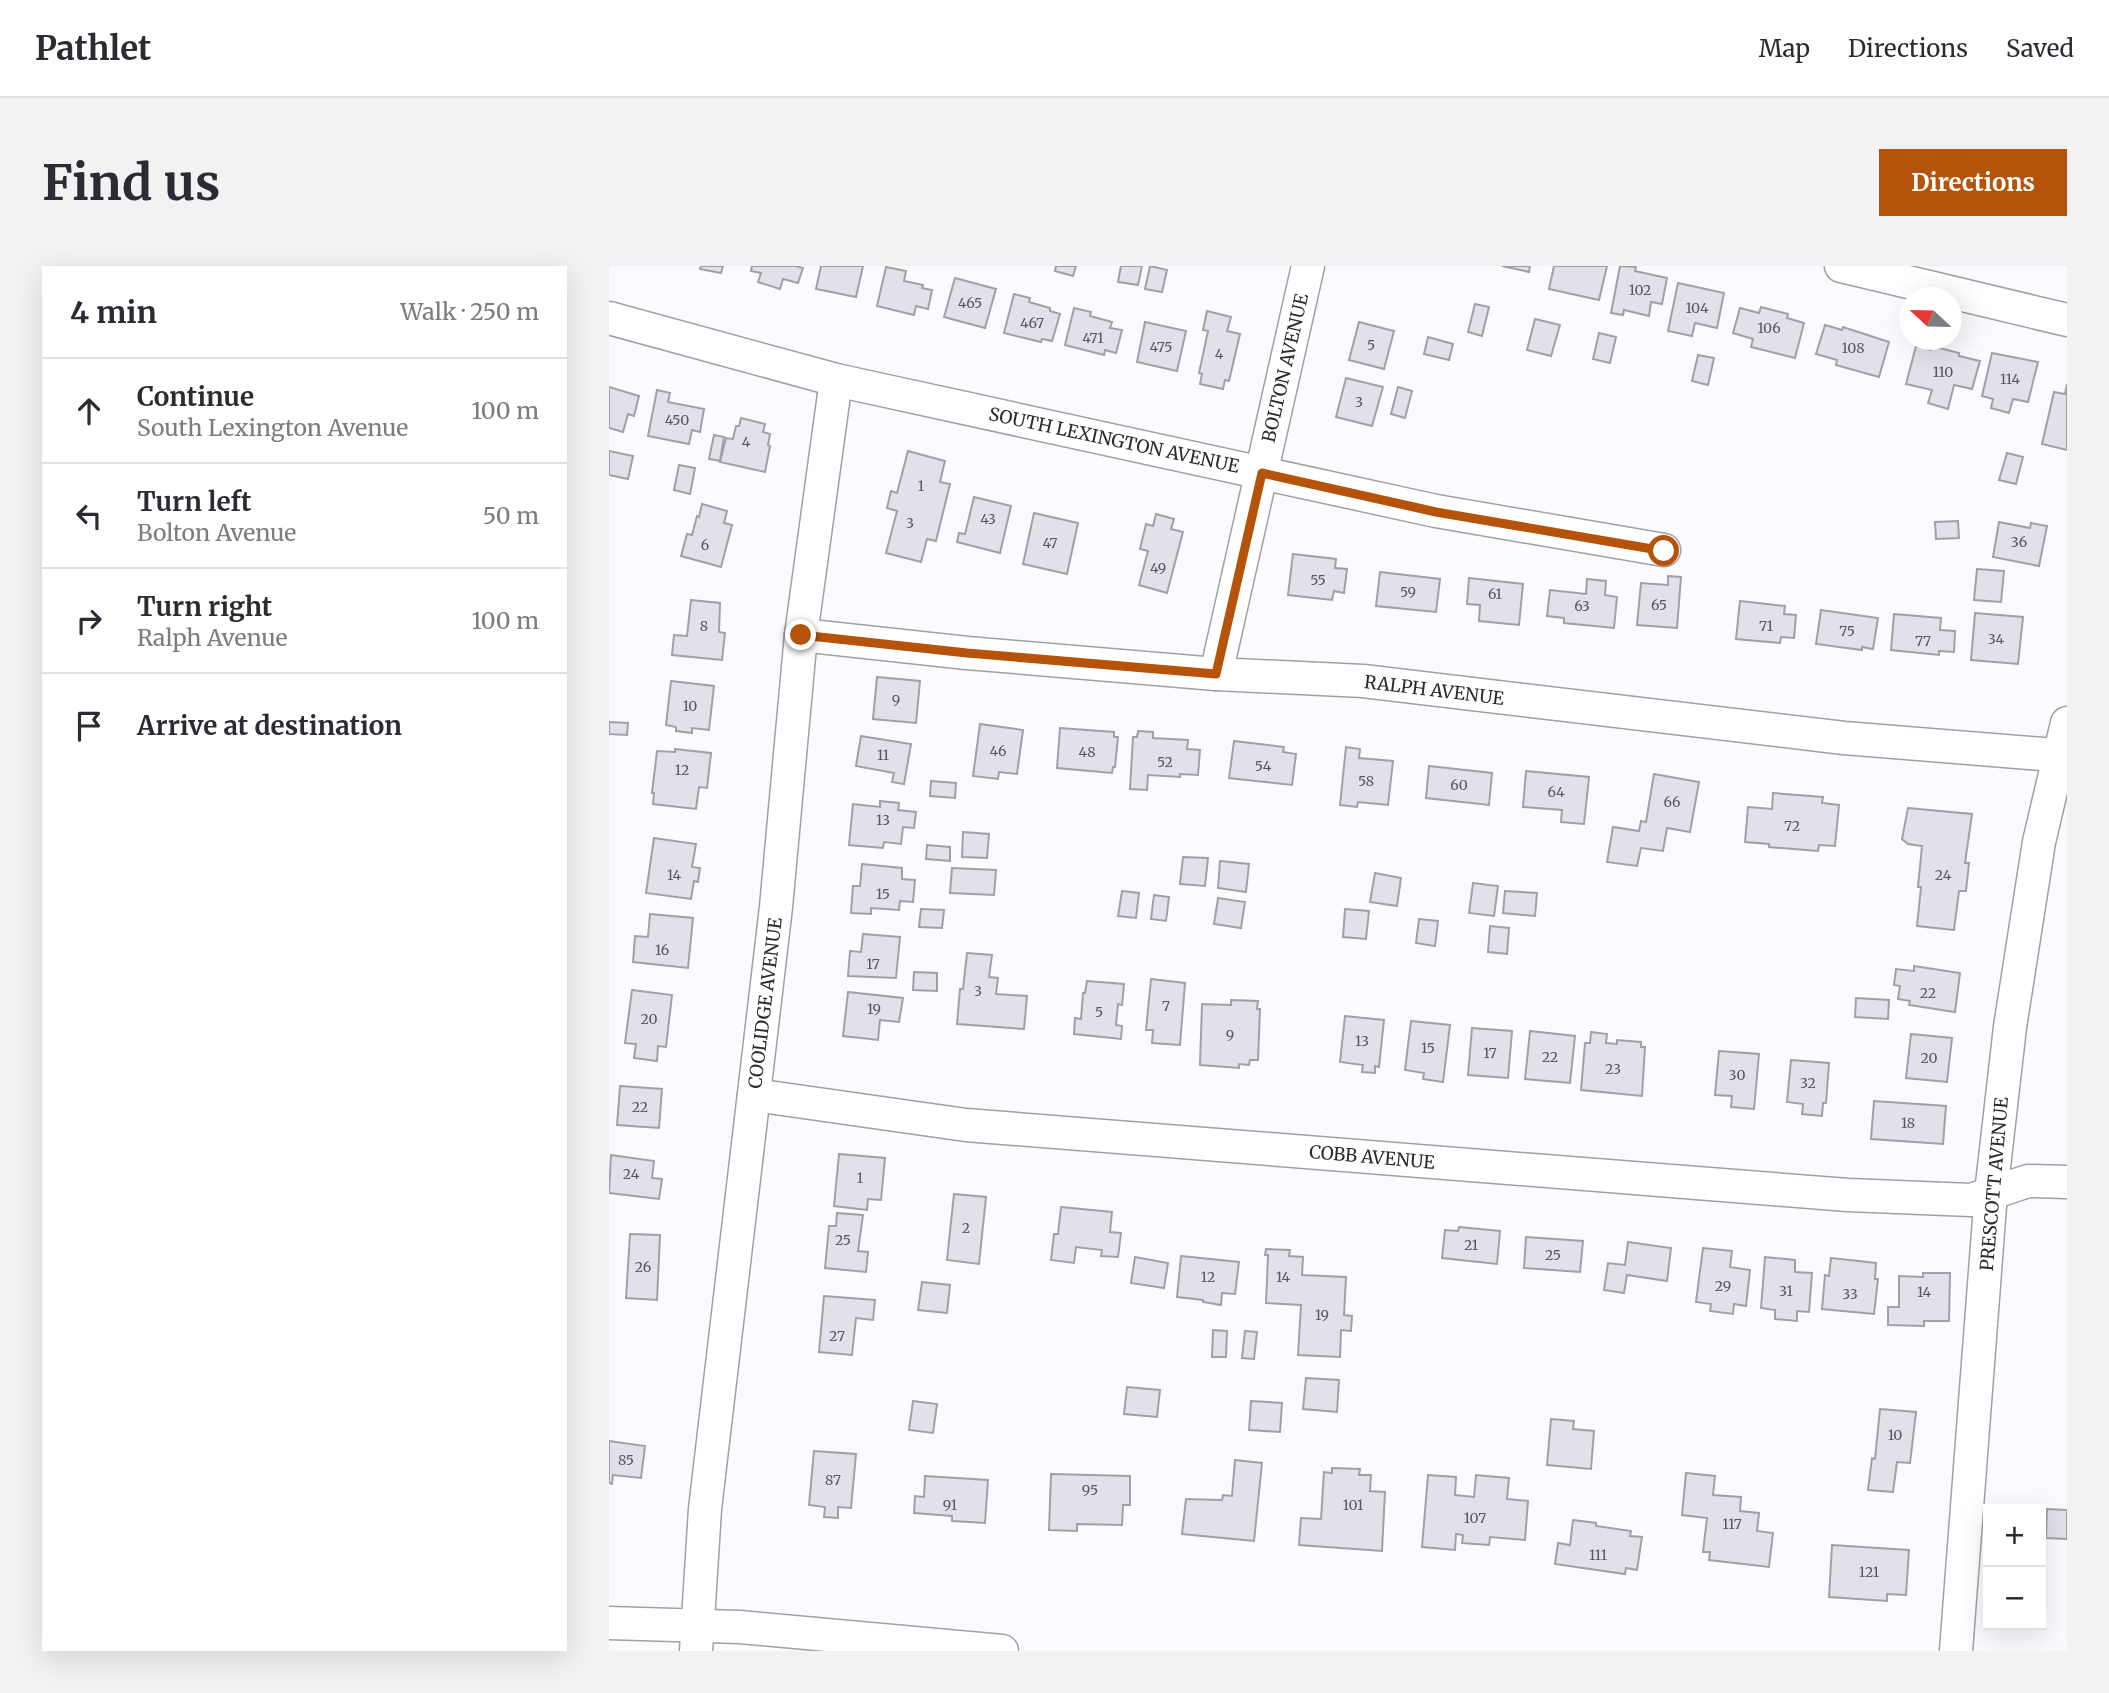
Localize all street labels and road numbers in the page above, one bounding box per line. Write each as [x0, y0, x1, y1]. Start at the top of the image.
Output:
street label: BOLTON AVENUE [1257, 291, 1313, 445]
street label: SOUTH LEXINGTON AVENUE [987, 402, 1242, 478]
street label: RALPH AVENUE [1363, 670, 1506, 710]
street label: COOLIDGE AVENUE [743, 916, 787, 1090]
street label: PRESCOTT AVENUE [1975, 1095, 2013, 1272]
street label: COBB AVENUE [1308, 1140, 1436, 1174]

